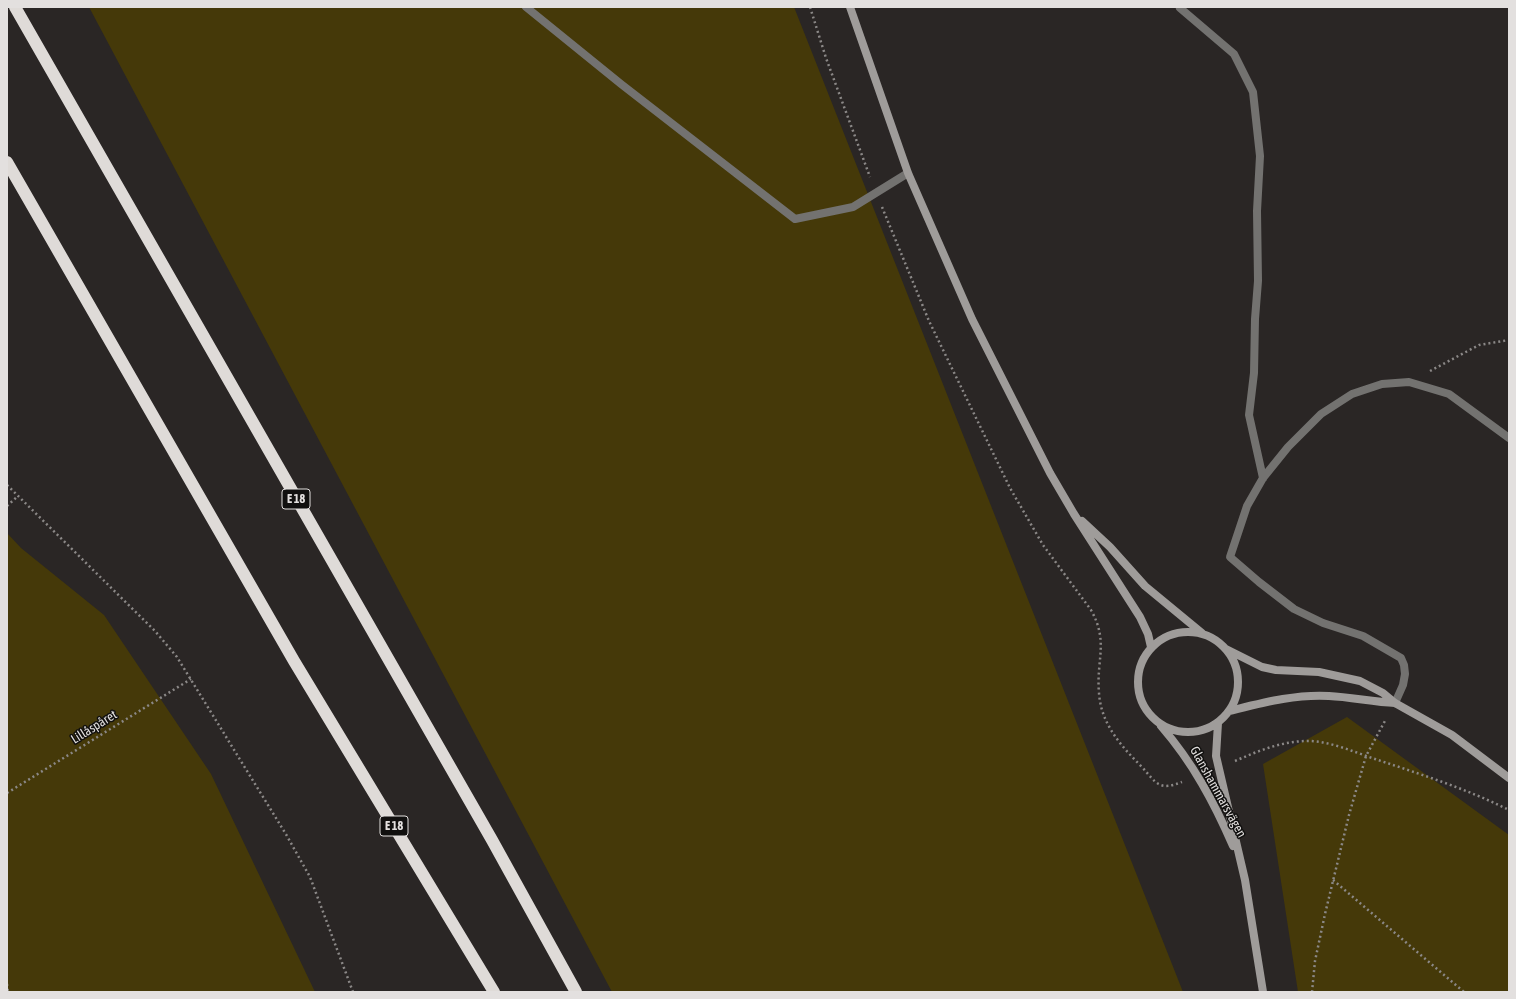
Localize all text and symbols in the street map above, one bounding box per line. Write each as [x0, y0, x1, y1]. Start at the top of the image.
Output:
road number: E 18 [282, 489, 310, 509]
street label: Lillåspåret [68, 707, 120, 747]
street label: Glanshammarsvägen [1187, 744, 1249, 840]
road number: E 18 [380, 816, 408, 836]

